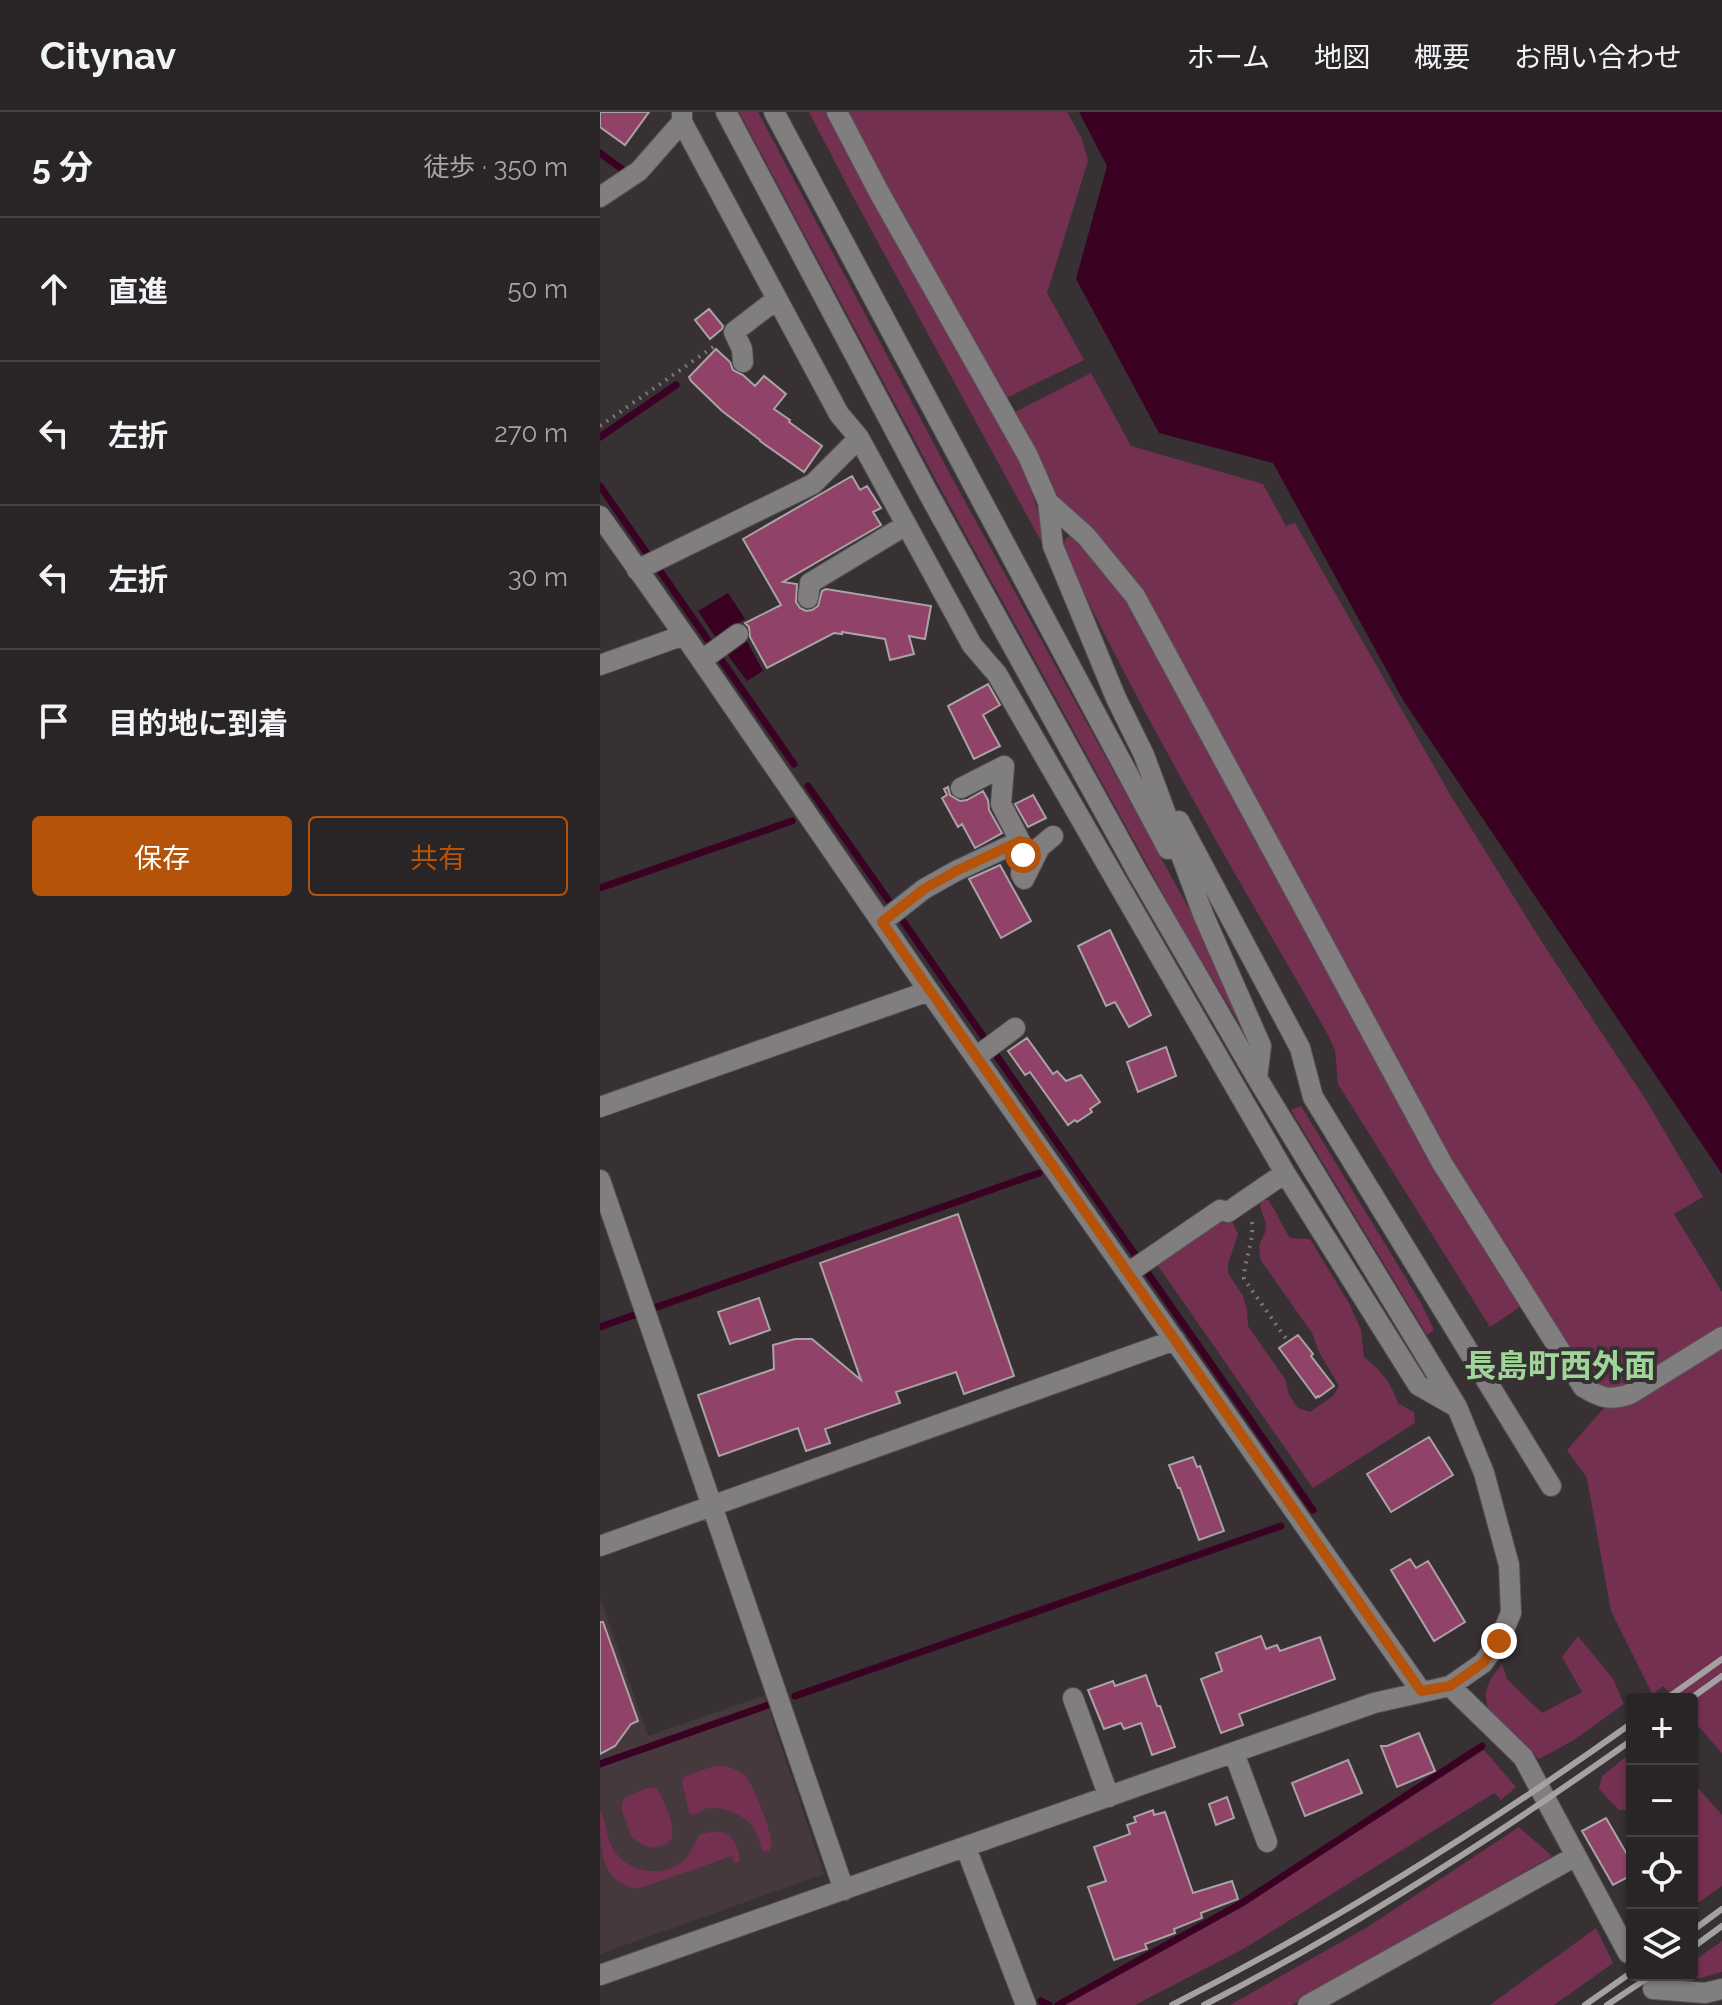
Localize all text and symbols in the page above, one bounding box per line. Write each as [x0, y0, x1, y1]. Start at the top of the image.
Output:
text: Citynav [40, 33, 176, 78]
text: ホーム [1187, 41, 1270, 74]
text: 地図 [1314, 41, 1370, 74]
text: 概要 [1414, 41, 1470, 74]
text: お問い合わせ [1514, 41, 1682, 74]
text: 5 分 [32, 147, 93, 187]
text: 徒歩 · 350 m [423, 152, 568, 182]
icon: ahead [32, 267, 76, 311]
text: 直進 [108, 274, 168, 309]
text: 50 m [507, 274, 568, 304]
icon: left [32, 411, 76, 455]
text: 左折 [108, 418, 168, 453]
text: 270 m [494, 418, 568, 448]
icon: left [32, 555, 76, 599]
text: 左折 [108, 562, 168, 597]
text: 30 m [508, 562, 568, 592]
icon: arrive [32, 699, 76, 743]
text: 目的地に到着 [108, 706, 288, 741]
button: 保存 [32, 816, 292, 896]
button: 共有 [308, 816, 568, 896]
route start [1005, 837, 1041, 873]
district label: 長島町西外面 [1464, 1347, 1656, 1384]
route end [1481, 1623, 1517, 1659]
map controls [1626, 1693, 1698, 1981]
button: + [1626, 1693, 1698, 1765]
button: − [1626, 1765, 1698, 1837]
button: locate [1626, 1837, 1698, 1909]
button: layers [1626, 1909, 1698, 1981]

